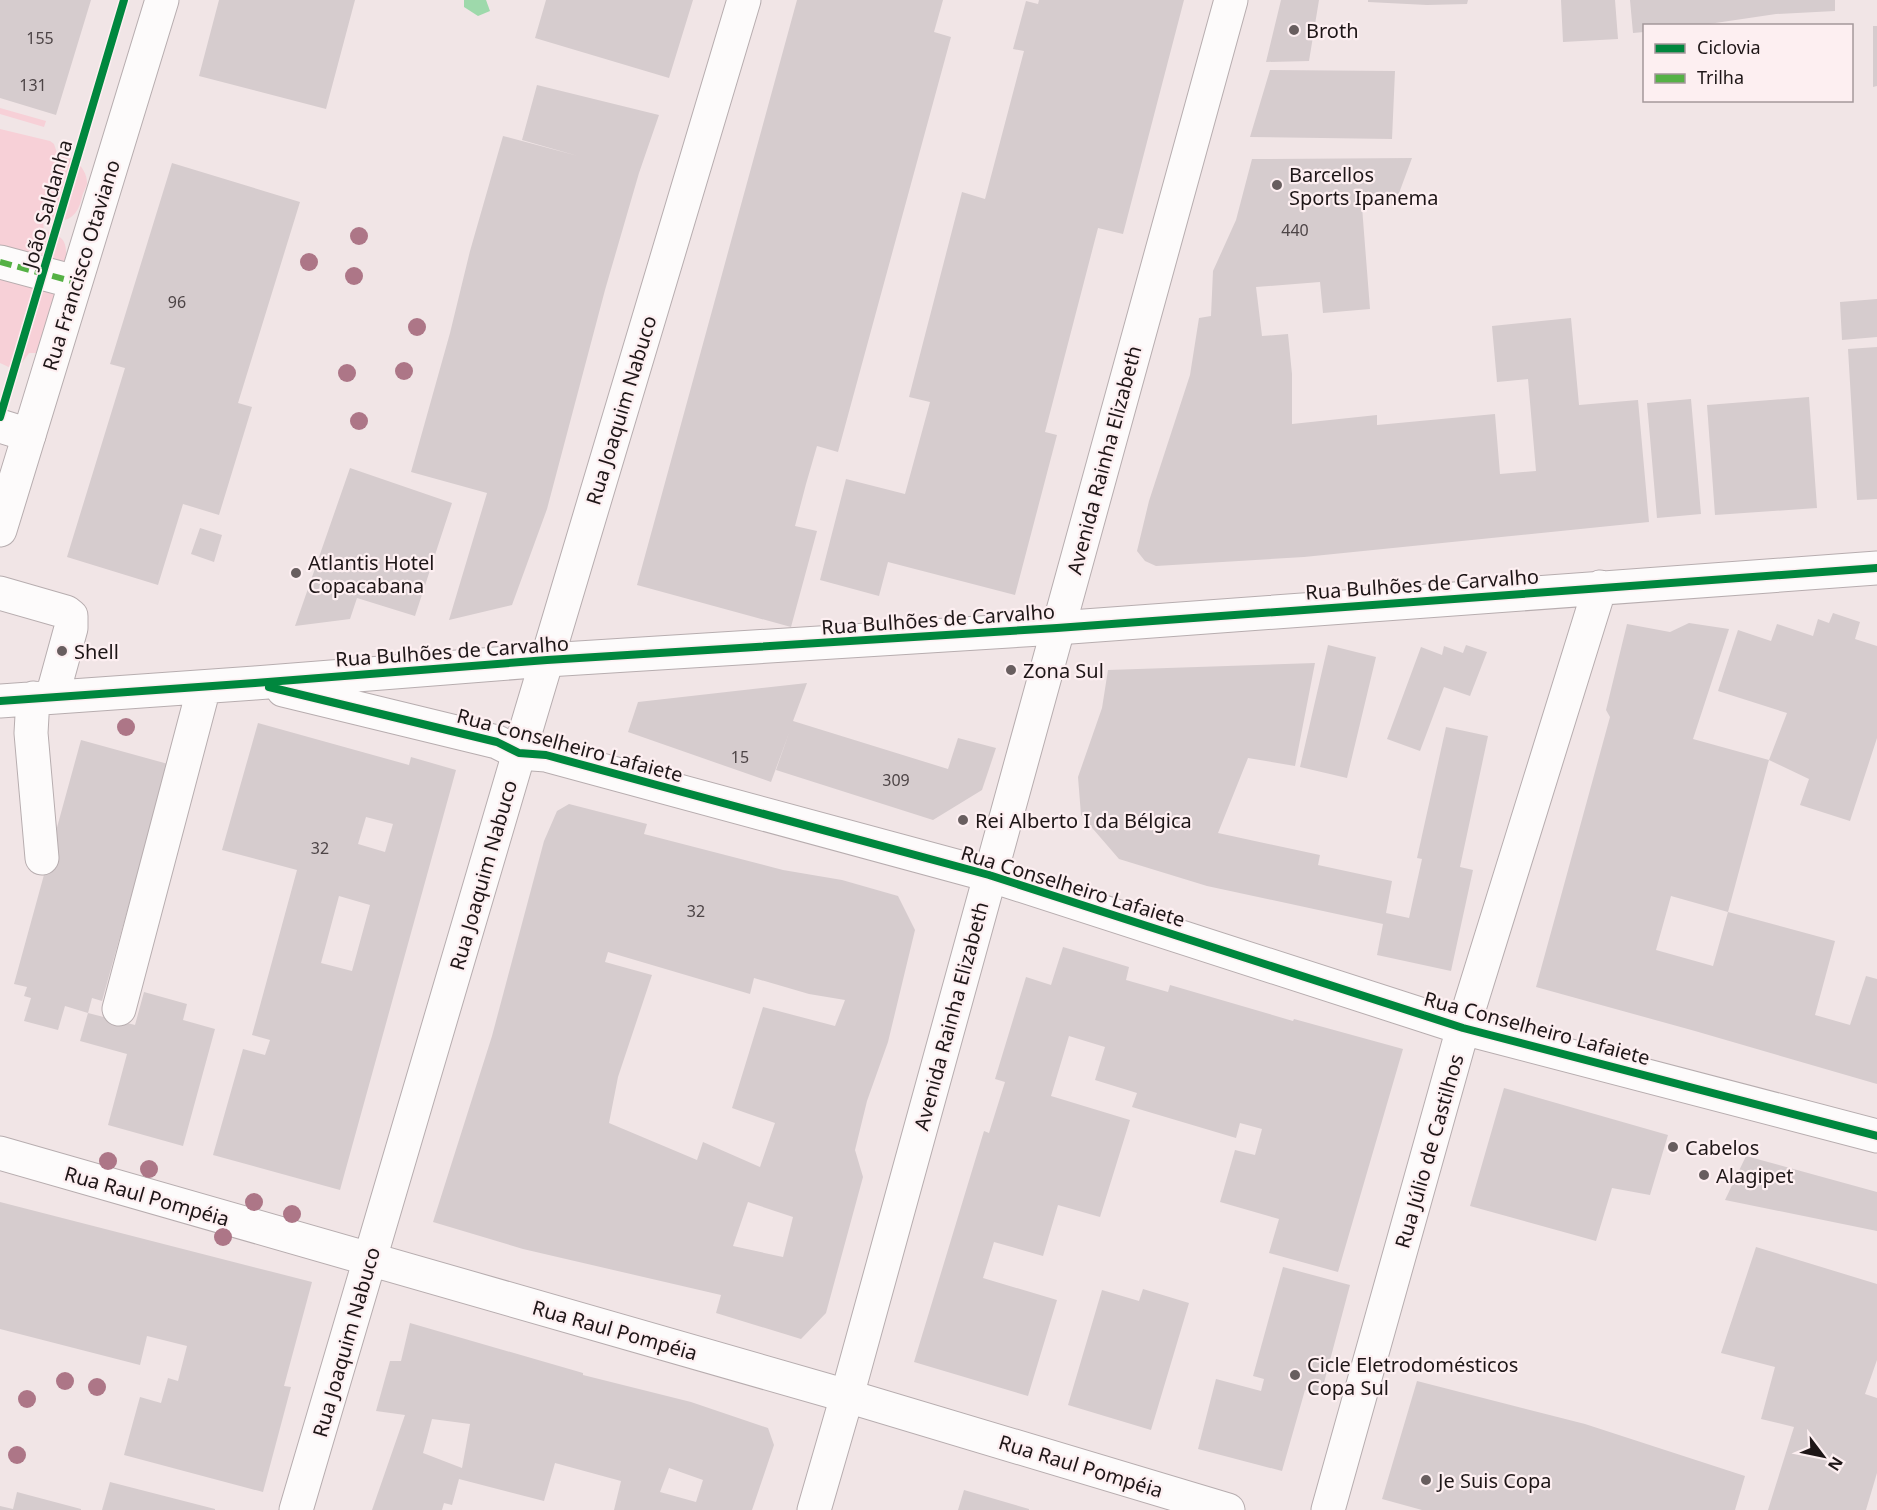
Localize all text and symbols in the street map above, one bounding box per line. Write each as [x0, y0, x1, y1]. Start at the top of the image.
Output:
place label: Broth [1306, 17, 1359, 44]
marker: Broth [1287, 23, 1301, 37]
legend [1643, 24, 1853, 102]
house number: 155 [26, 27, 54, 49]
text: Ciclovia [1697, 35, 1761, 59]
text: Trilha [1697, 65, 1744, 89]
house number: 131 [19, 74, 47, 96]
street label: João Saldanha [15, 136, 78, 274]
street label: Rua Francisco Otaviano [36, 156, 126, 374]
place label: Barcellos Sports Ipanema [1289, 161, 1439, 211]
marker: Barcellos Sports Ipanema [1270, 178, 1284, 192]
house number: 440 [1281, 219, 1309, 241]
house number: 96 [168, 291, 186, 313]
street label: Rua Joaquim Nabuco [579, 312, 663, 508]
street label: Avenida Rainha Elizabeth [1060, 343, 1148, 577]
place label: Atlantis Hotel Copacabana [308, 549, 434, 599]
street label: Rua Bulhões de Carvalho [1304, 562, 1540, 606]
marker: Atlantis Hotel Copacabana [289, 566, 303, 580]
street label: Rua Bulhões de Carvalho [820, 597, 1056, 641]
street label: Rua Bulhões de Carvalho [334, 629, 570, 673]
place label: Shell [74, 638, 119, 665]
marker: Shell [55, 644, 69, 658]
place label: Zona Sul [1023, 657, 1104, 684]
marker: Zona Sul [1004, 663, 1018, 677]
street label: Rua Conselheiro Lafaiete [454, 702, 686, 788]
house number: 15 [731, 746, 749, 768]
house number: 309 [882, 769, 910, 791]
street label: Rua Joaquim Nabuco [443, 777, 523, 973]
place label: Rei Alberto I da Bélgica [975, 807, 1192, 834]
marker: Rei Alberto I da Bélgica [956, 813, 970, 827]
house number: 32 [311, 837, 329, 859]
street label: Rua Conselheiro Lafaiete [958, 839, 1188, 933]
street label: Avenida Rainha Elizabeth [907, 899, 995, 1133]
house number: 32 [687, 900, 705, 922]
street label: Rua Conselheiro Lafaiete [1421, 985, 1653, 1071]
street label: Rua Júlio de Castilhos [1388, 1051, 1470, 1251]
place label: Cabelos [1685, 1134, 1759, 1161]
marker: Cabelos [1666, 1140, 1680, 1154]
street label: Rua Raul Pompéia [61, 1160, 233, 1232]
place label: Alagipet [1716, 1162, 1793, 1189]
marker: Alagipet [1697, 1168, 1711, 1182]
street label: Rua Joaquim Nabuco [306, 1244, 386, 1440]
street label: Rua Raul Pompéia [529, 1294, 701, 1366]
place label: Cicle Eletrodomésticos Copa Sul [1307, 1351, 1518, 1401]
marker: Cicle Eletrodomésticos Copa Sul [1288, 1368, 1302, 1382]
north arrow [1793, 1426, 1853, 1486]
street label: Rua Raul Pompéia [996, 1428, 1166, 1504]
text: N [1823, 1453, 1848, 1475]
place label: Je Suis Copa [1436, 1467, 1551, 1494]
marker: Je Suis Copa [1419, 1473, 1433, 1487]

